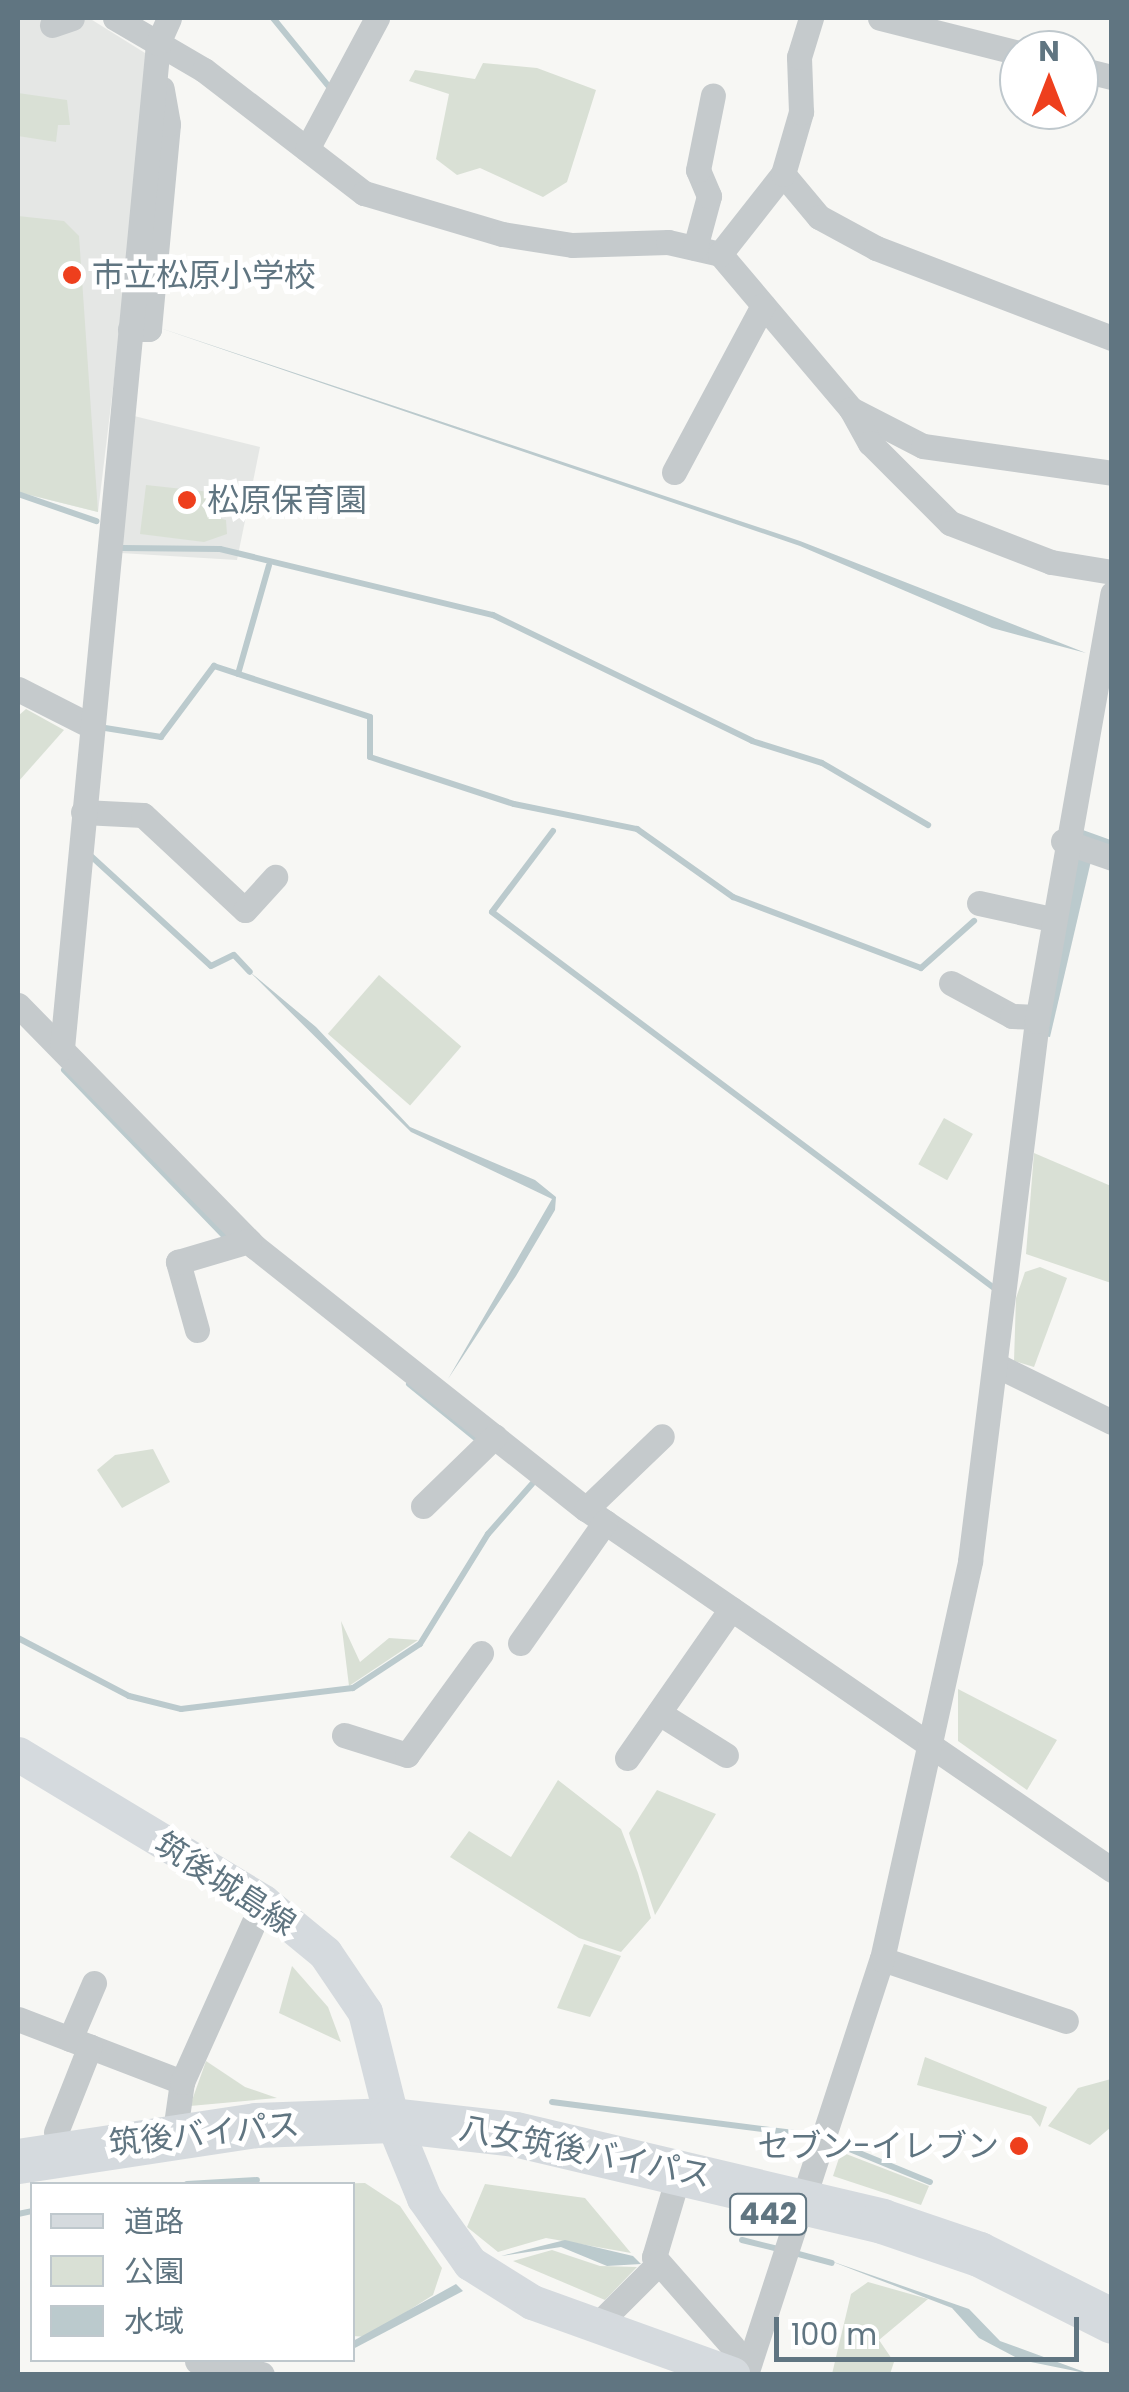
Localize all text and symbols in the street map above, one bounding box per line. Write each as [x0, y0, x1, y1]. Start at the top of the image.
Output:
north arrow [999, 30, 1099, 130]
text: N [1038, 32, 1060, 71]
place label: 市立松原小学校 [92, 256, 316, 294]
marker: 市立松原小学校 [61, 264, 83, 286]
place label: 松原保育園 [207, 481, 367, 519]
marker: 松原保育園 [176, 489, 198, 511]
street label: 筑後城島線 [147, 1824, 303, 1944]
street label: 筑後バイパス [107, 2105, 301, 2163]
street label: 八女筑後バイパス [456, 2109, 714, 2195]
place label: セブン-イレブン [757, 2127, 999, 2165]
marker: セブン-イレブン [1008, 2135, 1030, 2157]
legend [30, 2182, 355, 2362]
road number: 442 [728, 2189, 808, 2239]
text: 道路 [124, 2200, 184, 2243]
text: 公園 [124, 2250, 184, 2293]
scale bar [779, 2297, 1084, 2359]
text: 水域 [124, 2300, 184, 2343]
text: 100 m [791, 2313, 877, 2356]

